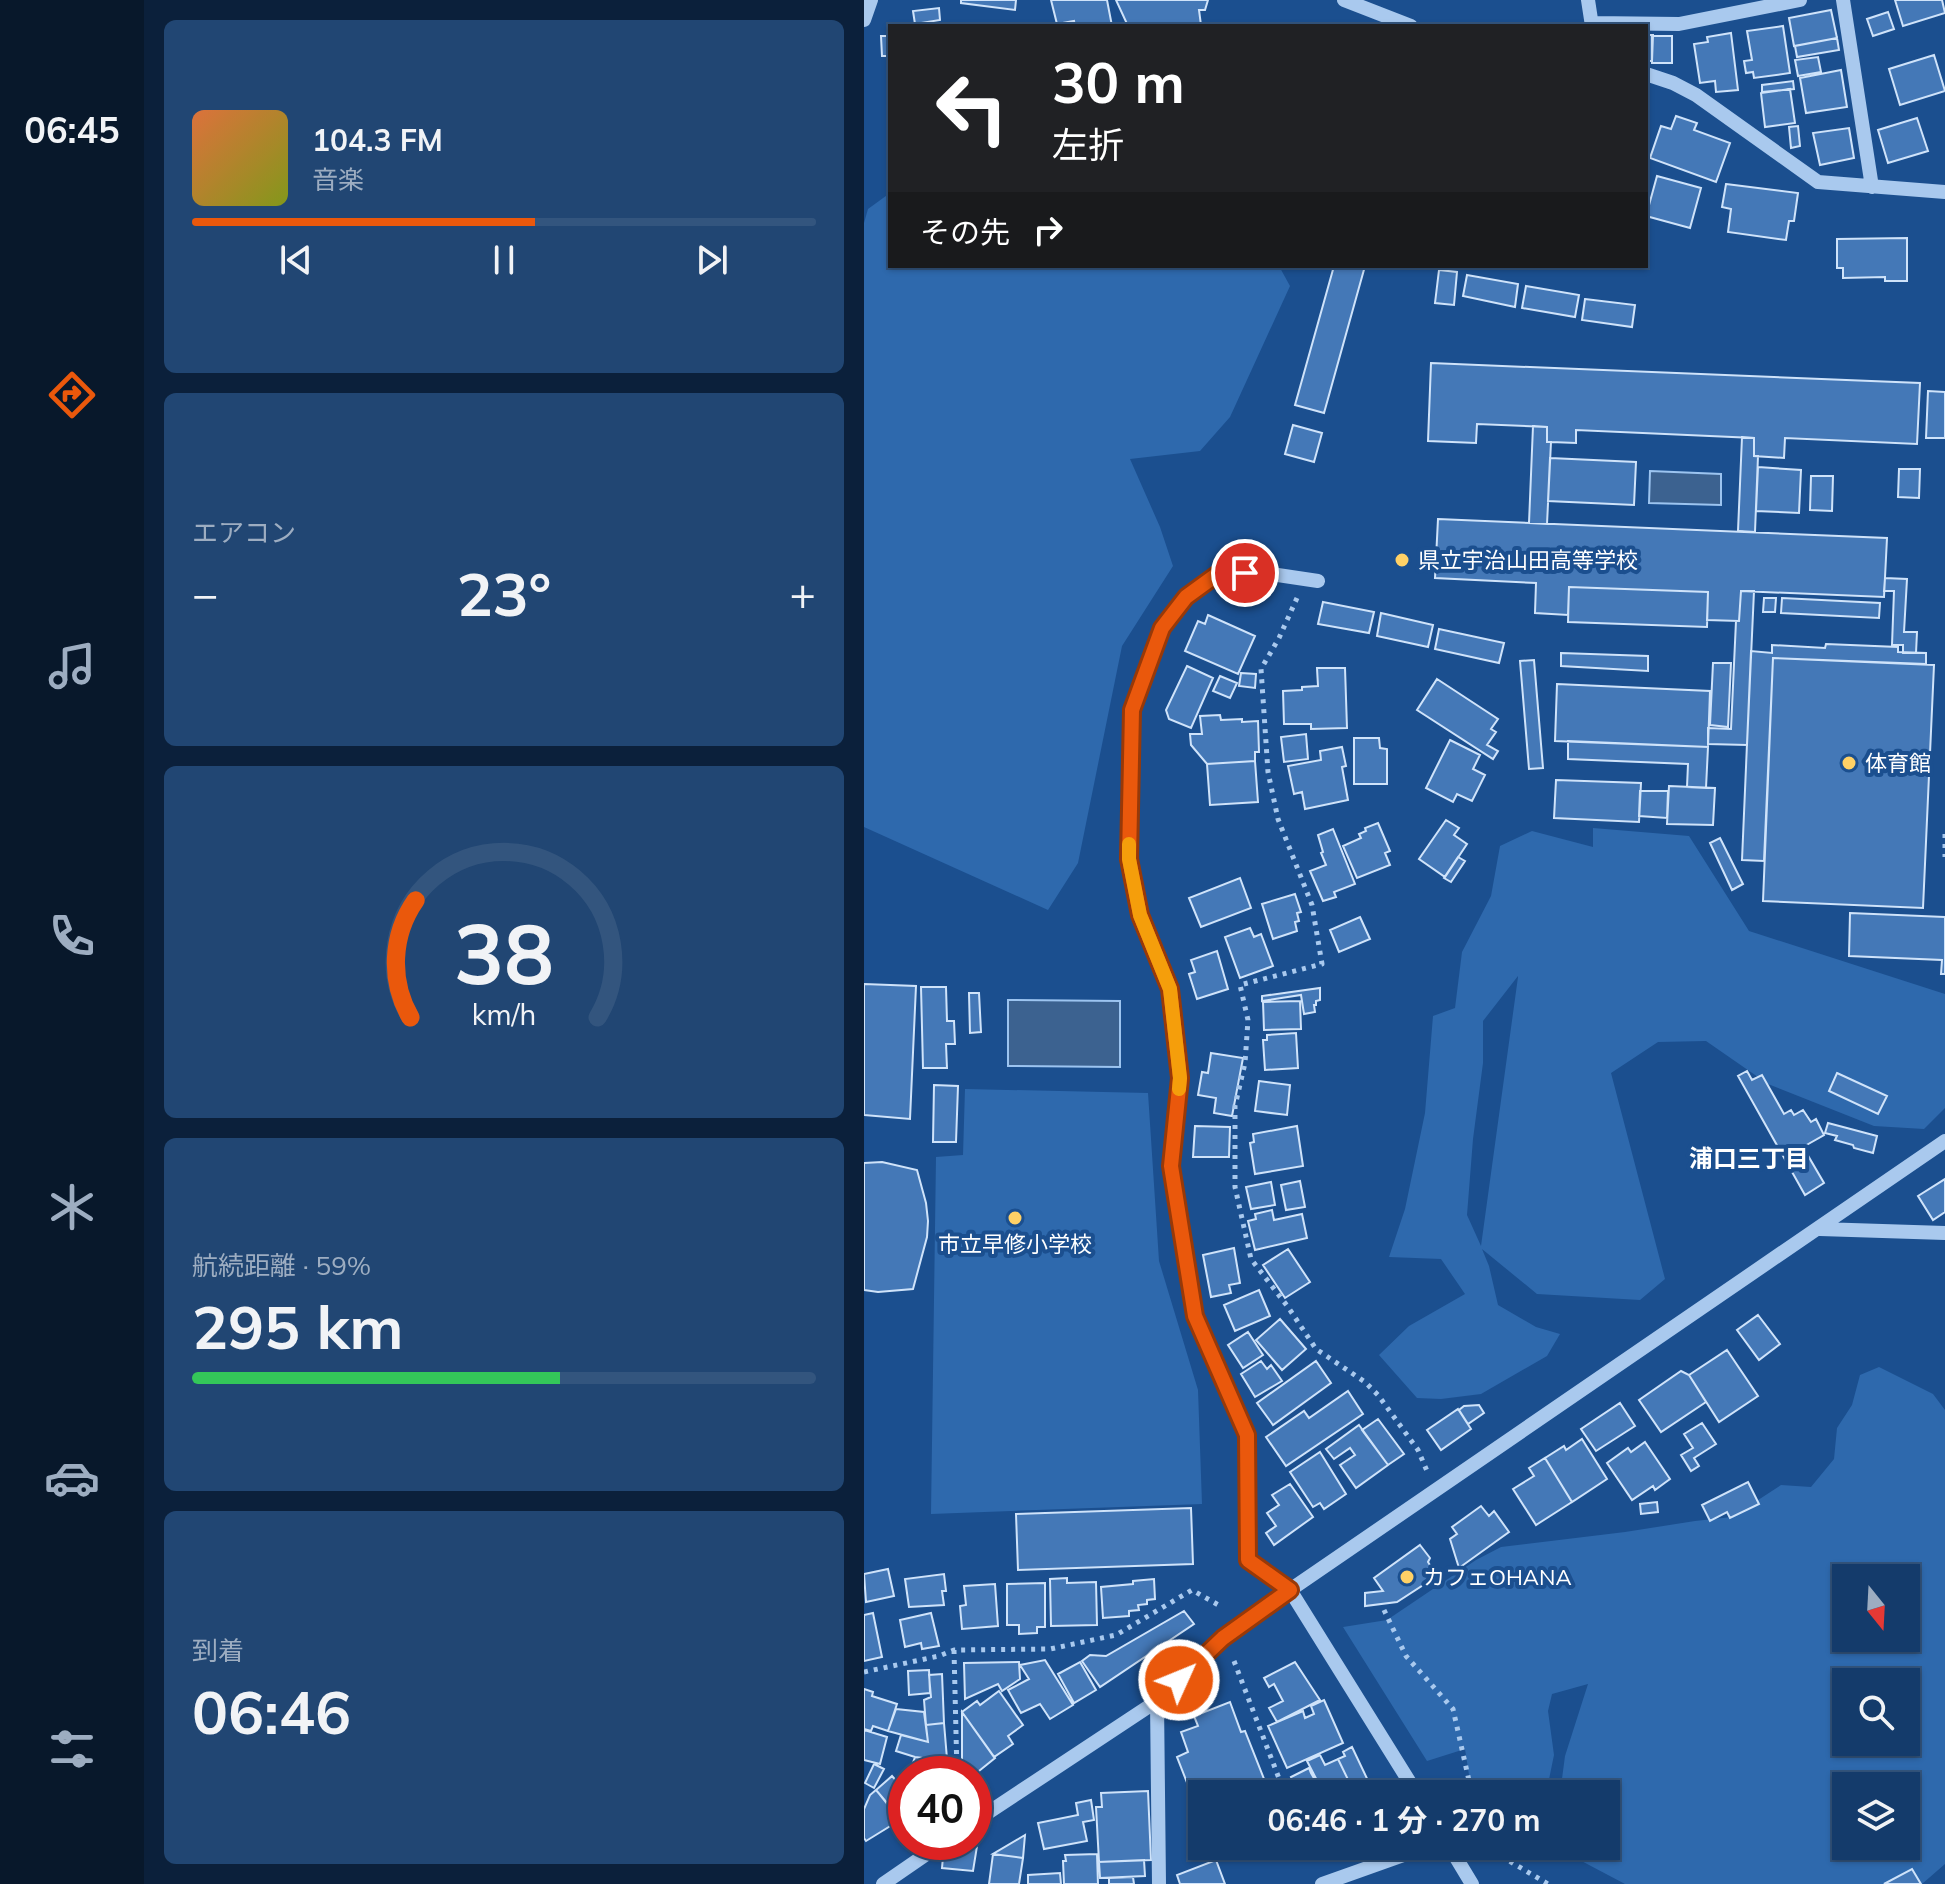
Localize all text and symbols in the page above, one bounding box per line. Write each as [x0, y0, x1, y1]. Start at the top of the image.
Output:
text: 30 m [1052, 47, 1185, 117]
icon: left [920, 56, 1024, 160]
text: 06:45 [24, 107, 120, 152]
text: 104.3 FM [312, 121, 443, 159]
text: 左折 [1052, 122, 1124, 167]
text: 音楽 [312, 163, 364, 196]
icon: right [1026, 208, 1070, 252]
text: その先 [920, 213, 1010, 251]
icon: previous [274, 238, 318, 282]
icon: pause [482, 238, 526, 282]
icon: next [690, 238, 734, 282]
icon: directions [44, 367, 100, 423]
text: エアコン [192, 516, 296, 549]
pin [1211, 539, 1279, 607]
place label: 県立宇治山田高等学校 [1418, 546, 1638, 574]
icon: arrive [1223, 551, 1267, 595]
marker: 県立宇治山田高等学校 [1393, 551, 1411, 569]
text: 23° [457, 556, 551, 631]
text: − [192, 566, 218, 621]
text: + [790, 566, 816, 621]
icon: music [44, 638, 100, 694]
place label: 体育館 [1865, 749, 1931, 777]
marker: 体育館 [1840, 754, 1858, 772]
text: 38 [454, 900, 554, 1005]
icon: phone [44, 908, 100, 964]
text: km/h [472, 996, 536, 1032]
district label: 浦口三丁目 [1689, 1143, 1809, 1173]
icon: climate [44, 1179, 100, 1235]
marker: 市立早修小学校 [1006, 1209, 1024, 1227]
place label: 市立早修小学校 [938, 1230, 1092, 1258]
text: 航続距離 · 59% [192, 1249, 371, 1282]
text: 295 km [192, 1289, 404, 1364]
icon: car [44, 1450, 100, 1506]
place label: カフェOHANA [1423, 1563, 1572, 1591]
north arrow [1832, 1564, 1920, 1652]
map controls [1832, 1564, 1920, 1860]
marker: カフェOHANA [1398, 1568, 1416, 1586]
text: 到着 [192, 1634, 244, 1667]
position arrow [1137, 1638, 1221, 1722]
button: search [1832, 1668, 1920, 1756]
text: 06:46 [192, 1674, 351, 1749]
icon: filters [44, 1721, 100, 1777]
speed limit sign: 40 [888, 1756, 992, 1860]
button: layers [1832, 1772, 1920, 1860]
text: 06:46 · 1 分 · 270 m [1268, 1801, 1540, 1839]

